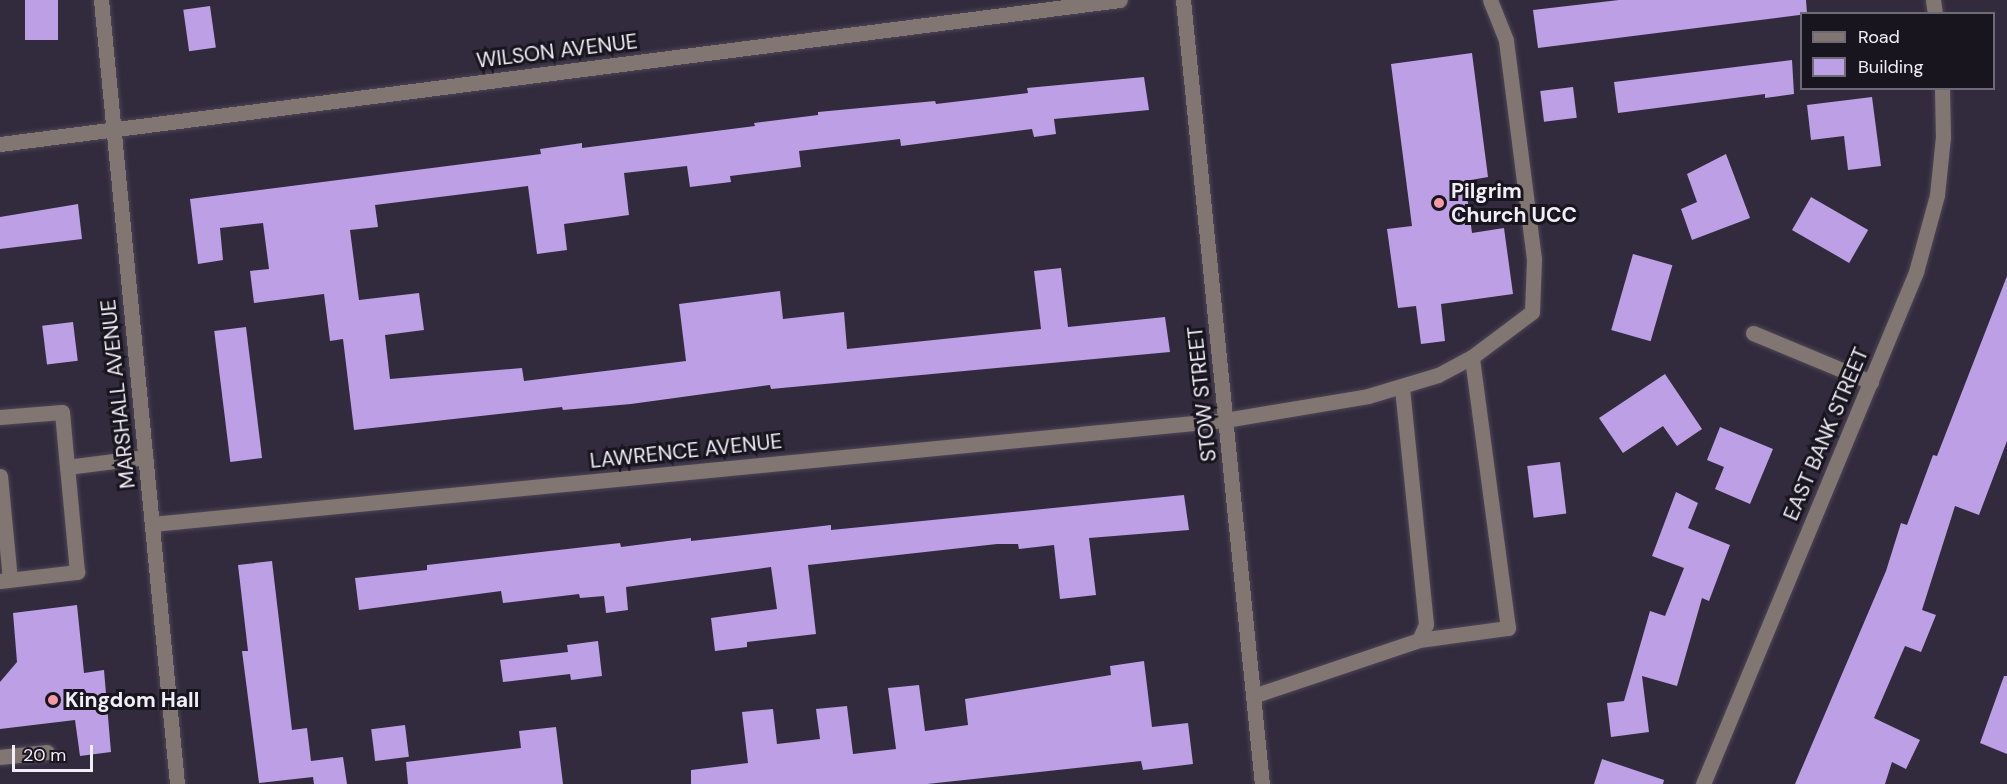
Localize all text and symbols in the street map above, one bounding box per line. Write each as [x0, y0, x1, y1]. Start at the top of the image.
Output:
legend [1800, 12, 1995, 90]
text: Road [1858, 25, 1900, 49]
street label: WILSON AVENUE [475, 29, 639, 73]
text: Building [1858, 55, 1923, 79]
place label: Pilgrim Church UCC [1451, 178, 1577, 228]
marker: Pilgrim Church UCC [1432, 196, 1446, 210]
street label: MARSHALL AVENUE [96, 298, 140, 490]
street label: STOW STREET [1182, 325, 1222, 463]
street label: EAST BANK STREET [1778, 344, 1874, 524]
street label: LAWRENCE AVENUE [589, 428, 783, 474]
place label: Kingdom Hall [65, 687, 199, 713]
marker: Kingdom Hall [46, 693, 60, 707]
scale bar [15, 733, 96, 771]
text: 20 m [23, 743, 66, 767]

